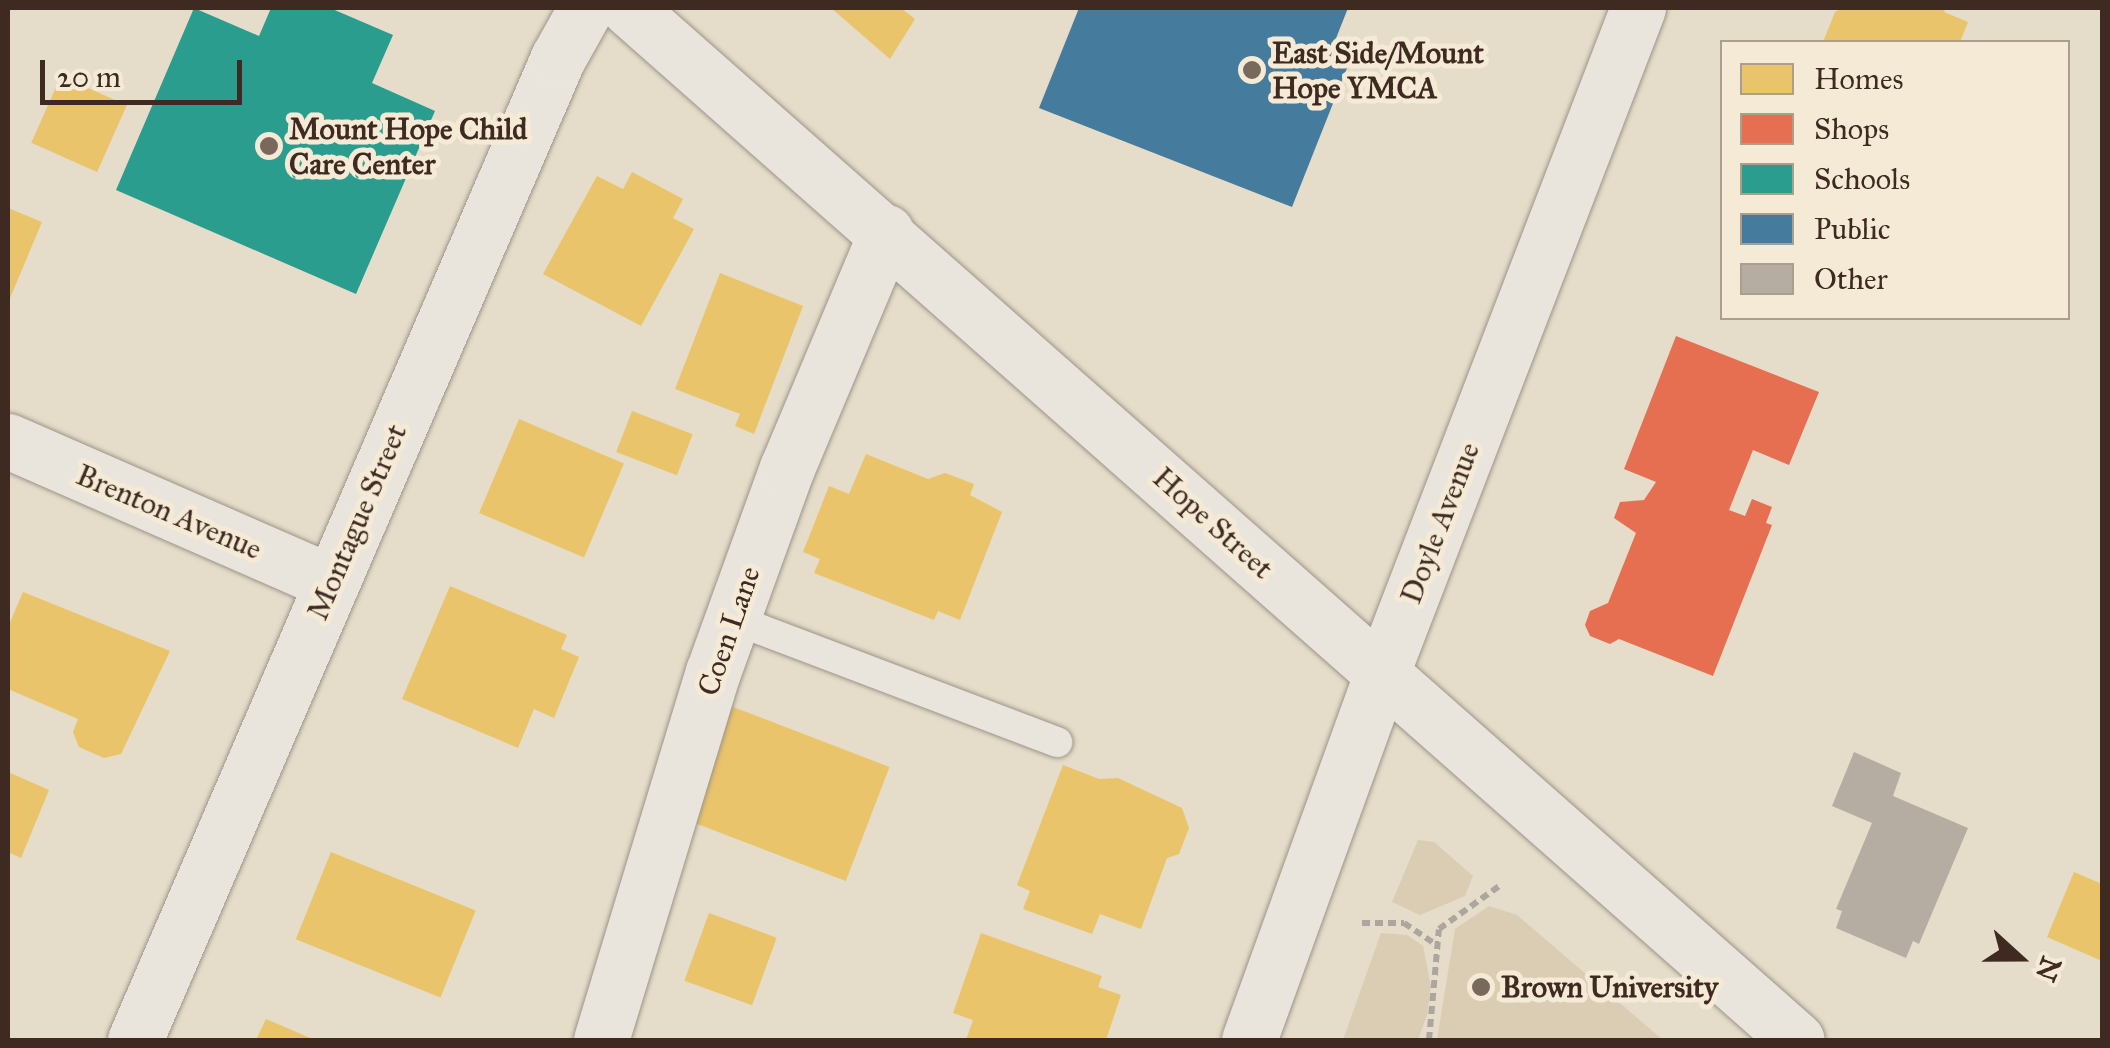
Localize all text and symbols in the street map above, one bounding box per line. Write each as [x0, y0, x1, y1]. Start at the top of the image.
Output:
place label: East Side/Mount Hope YMCA [1272, 35, 1484, 106]
scale bar [45, 40, 248, 102]
legend [1720, 40, 2070, 320]
text: 20 m [57, 59, 121, 95]
marker: East Side/Mount Hope YMCA [1241, 59, 1263, 81]
text: Homes [1814, 61, 1903, 97]
place label: Mount Hope Child Care Center [289, 111, 527, 182]
text: Shops [1814, 111, 1889, 147]
marker: Mount Hope Child Care Center [258, 135, 280, 157]
text: Schools [1814, 161, 1910, 197]
text: Public [1814, 211, 1890, 247]
text: Other [1814, 261, 1888, 297]
street label: Montague Street [300, 419, 414, 625]
street label: Doyle Avenue [1393, 437, 1487, 609]
street label: Brenton Avenue [71, 457, 267, 567]
street label: Hope Street [1145, 460, 1281, 586]
street label: Coen Lane [690, 562, 768, 700]
north arrow [1970, 908, 2070, 1008]
text: N [2028, 952, 2069, 986]
place label: Brown University [1501, 969, 1718, 1005]
marker: Brown University [1470, 976, 1492, 998]

